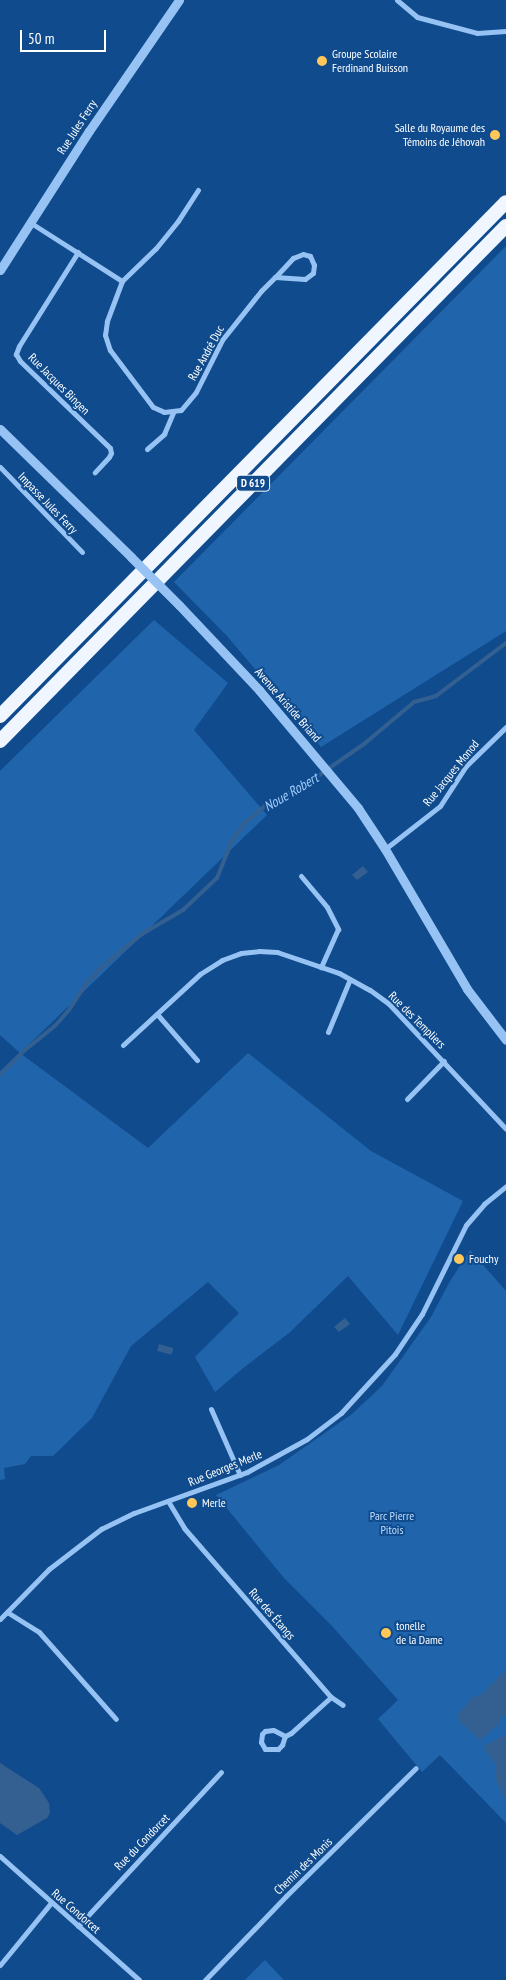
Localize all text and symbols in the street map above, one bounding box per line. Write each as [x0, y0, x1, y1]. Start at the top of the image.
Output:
scale bar [22, 20, 109, 52]
text: 50 m [28, 29, 54, 48]
place label: Groupe Scolaire Ferdinand Buisson [332, 47, 408, 75]
marker: Groupe Scolaire Ferdinand Buisson [316, 55, 328, 67]
street label: Rue Jules Ferry [54, 97, 100, 157]
place label: Salle du Royaume des Témoins de Jéhovah [395, 121, 485, 149]
marker: Salle du Royaume des Témoins de Jéhovah [489, 129, 501, 141]
street label: Rue André Duc [185, 323, 227, 383]
street label: Rue Jacques Bingen [25, 350, 93, 418]
street label: Impasse Jules Ferry [15, 469, 81, 537]
road number: D 619 [236, 474, 270, 492]
street label: Avenue Aristide Briand [252, 665, 324, 745]
street label: Rue Jacques Monod [420, 737, 482, 809]
water label: Noue Robert [261, 769, 321, 815]
street label: Rue des Templiers [385, 988, 449, 1052]
place label: Fouchy [469, 1252, 498, 1266]
marker: Fouchy [453, 1253, 465, 1265]
street label: Rue Georges Merle [186, 1447, 264, 1489]
place label: Merle [202, 1496, 226, 1510]
marker: Merle [186, 1497, 198, 1509]
park label: Parc Pierre Pitois [370, 1509, 414, 1537]
street label: Rue des Étangs [246, 1586, 298, 1642]
place label: tonelle de la Dame [396, 1619, 443, 1647]
marker: tonelle de la Dame [380, 1627, 392, 1639]
street label: Rue du Condorcet [111, 1811, 173, 1873]
street label: Chemin des Monis [271, 1835, 335, 1897]
street label: Rue Condorcet [49, 1886, 103, 1936]

